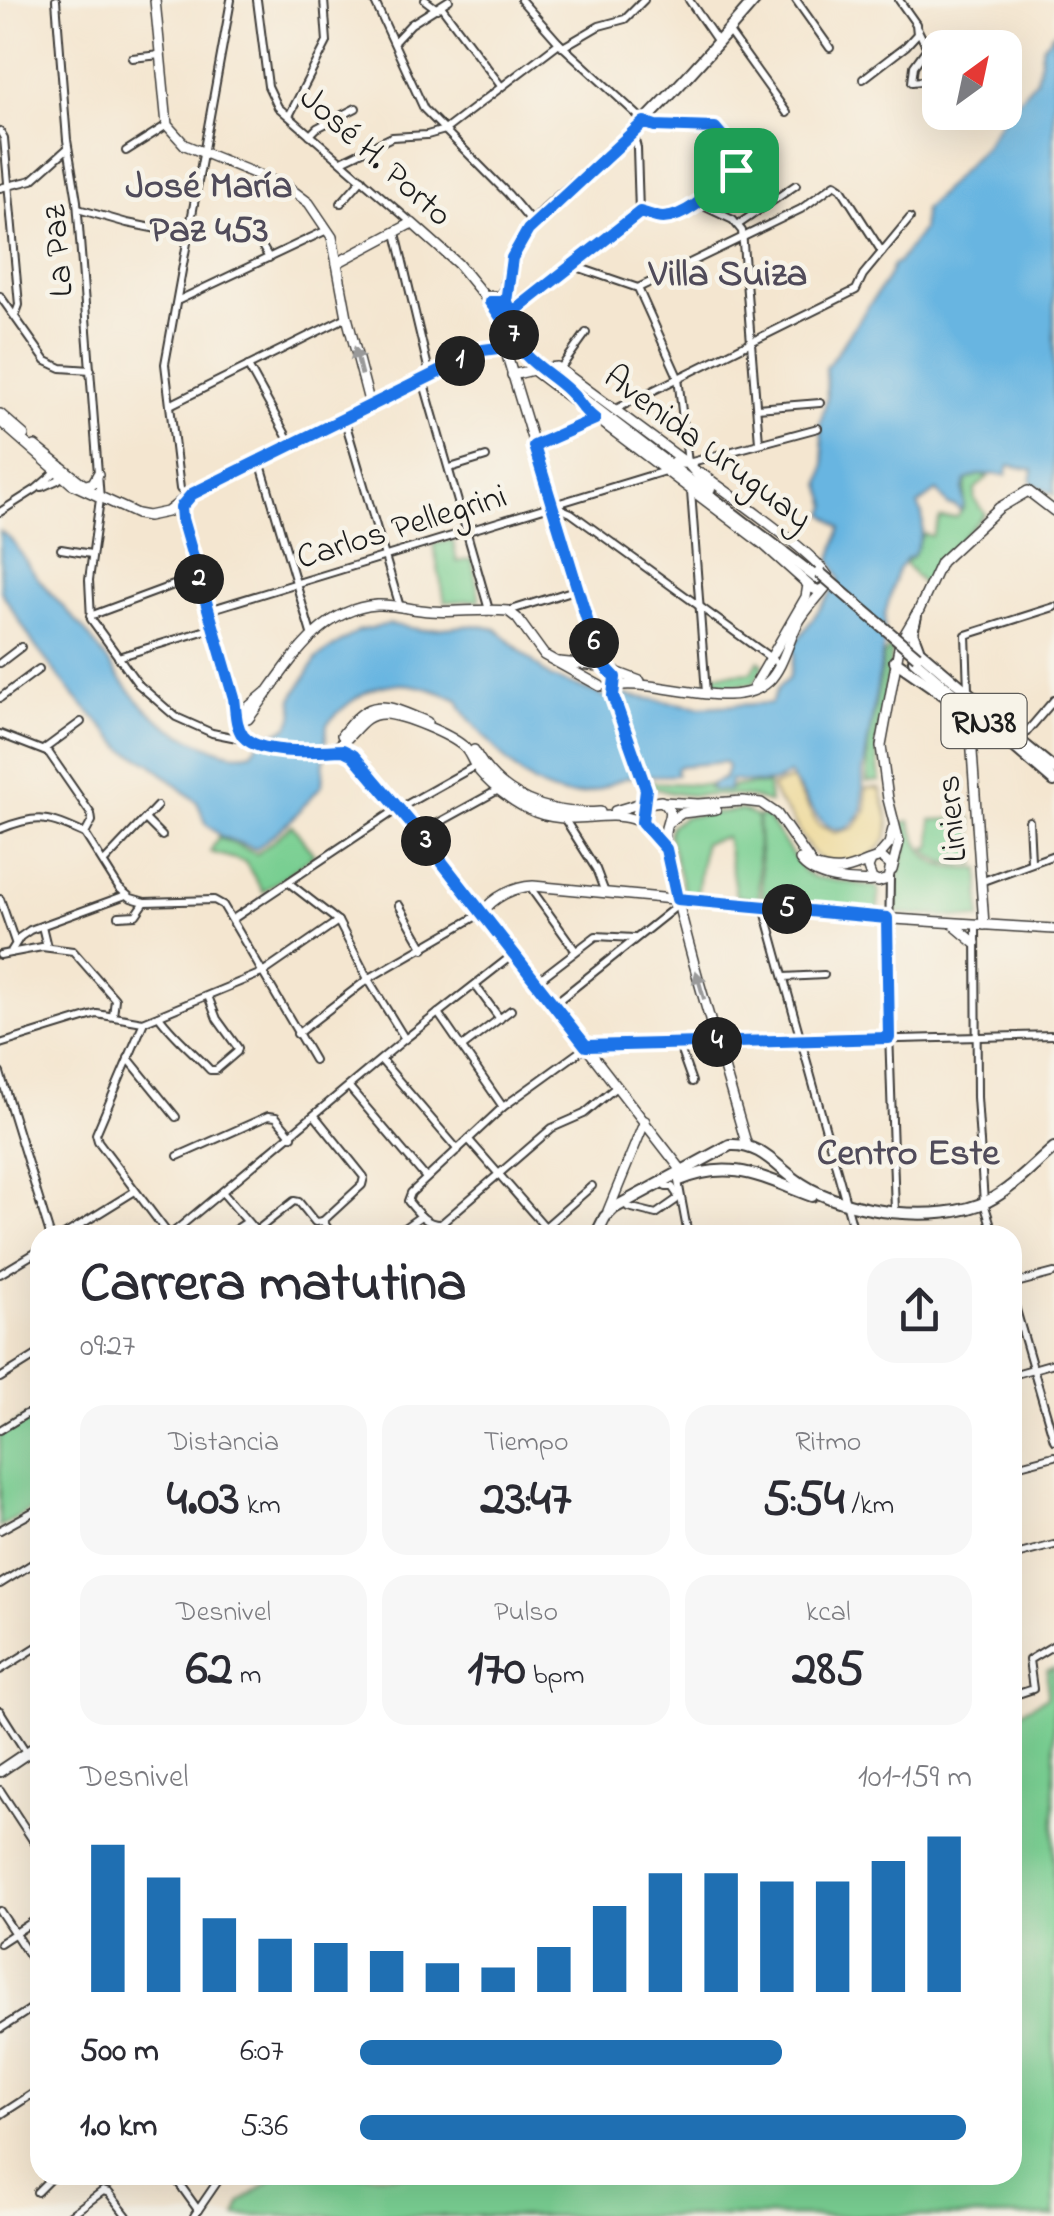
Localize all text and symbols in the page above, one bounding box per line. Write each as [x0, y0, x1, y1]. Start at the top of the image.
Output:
north arrow [922, 30, 1022, 130]
map controls [922, 30, 1022, 130]
street label: José H. Porto [287, 75, 463, 240]
pin [694, 128, 779, 213]
icon: arrive [709, 143, 764, 198]
district label: José María Paz 453 [126, 160, 292, 260]
street label: La Paz [30, 202, 89, 299]
district label: Villa Suiza [648, 248, 807, 304]
pin: 7 [489, 310, 539, 360]
text: 7 [508, 314, 520, 355]
pin: 1 [435, 336, 485, 386]
text: 1 [456, 340, 464, 381]
one-way arrow [350, 345, 366, 376]
street label: Avenida Uruguay [592, 353, 822, 544]
street label: Carlos Pellegrini [291, 472, 513, 585]
pin: 2 [174, 554, 224, 604]
text: 2 [192, 558, 206, 599]
pin: 6 [569, 618, 619, 668]
text: 6 [588, 622, 600, 663]
road number: RN38 [942, 694, 1026, 748]
street label: Liniers [924, 773, 983, 864]
pin: 3 [401, 816, 451, 866]
text: 3 [420, 820, 432, 861]
pin: 5 [762, 884, 812, 934]
text: 5 [779, 888, 795, 929]
one-way arrow [692, 969, 708, 1000]
pin: 4 [692, 1017, 742, 1067]
text: 4 [711, 1021, 723, 1062]
district label: Centro Este [817, 1127, 1000, 1183]
text: Carrera matutina [80, 1246, 467, 1326]
button: share [867, 1258, 972, 1363]
text: 09:27 [80, 1324, 135, 1371]
text: Distancia [168, 1423, 279, 1464]
text: Tiempo [483, 1423, 569, 1464]
text: Ritmo [795, 1423, 861, 1464]
text: 4.03 [167, 1464, 240, 1537]
text: 23:47 [481, 1464, 571, 1537]
text: 5:54 [762, 1464, 845, 1537]
text: km [240, 1486, 281, 1527]
text: /km [845, 1486, 894, 1527]
text: Desnivel [176, 1593, 271, 1634]
text: Pulso [494, 1593, 558, 1634]
text: kcal [806, 1593, 851, 1634]
text: 62 [186, 1634, 233, 1707]
text: 170 [468, 1634, 526, 1707]
text: 285 [792, 1634, 864, 1707]
text: m [233, 1656, 261, 1697]
text: bpm [526, 1656, 584, 1697]
text: Desnivel [80, 1755, 189, 1802]
text: 101–159 m [858, 1755, 972, 1802]
text: 500 m [80, 2029, 159, 2076]
text: 6:07 [240, 2029, 284, 2076]
text: 1.0 km [80, 2104, 157, 2151]
text: 5:36 [240, 2104, 288, 2151]

